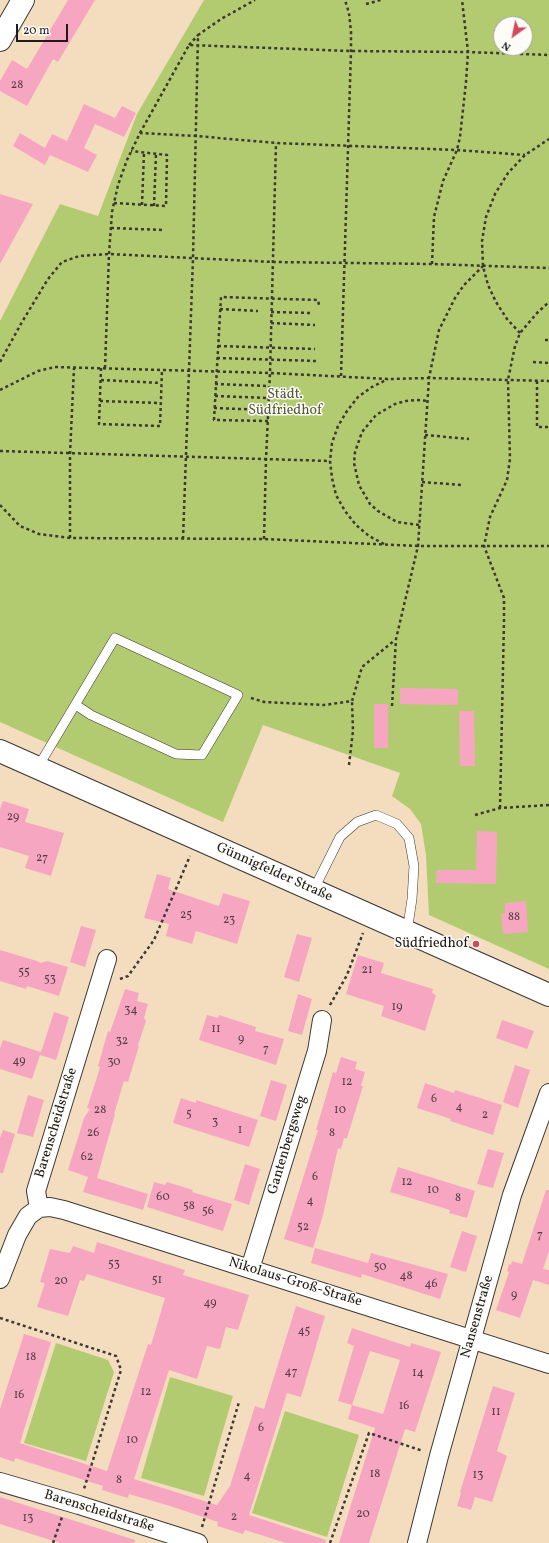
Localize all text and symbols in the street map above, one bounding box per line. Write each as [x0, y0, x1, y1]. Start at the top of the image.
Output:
scale bar [18, 16, 70, 42]
north arrow [493, 16, 533, 56]
text: 20 m [23, 23, 50, 39]
text: N [499, 37, 514, 54]
house number: 28 [11, 79, 23, 93]
park label: Städt. Südfriedhof [248, 387, 322, 420]
house number: 29 [7, 811, 19, 825]
street label: Günnigfelder Straße [213, 840, 335, 906]
house number: 27 [36, 852, 48, 866]
house number: 25 [180, 909, 192, 923]
house number: 88 [508, 911, 520, 925]
house number: 23 [223, 914, 235, 928]
place label: Südfriedhof [395, 936, 468, 952]
marker: Südfriedhof [471, 939, 481, 949]
house number: 21 [361, 964, 373, 978]
house number: 55 [18, 966, 30, 980]
house number: 53 [44, 973, 56, 987]
house number: 19 [392, 1001, 402, 1015]
house number: 34 [124, 1004, 138, 1018]
house number: 11 [211, 1023, 221, 1037]
house number: 9 [238, 1033, 244, 1047]
house number: 32 [116, 1035, 128, 1049]
house number: 7 [263, 1043, 269, 1057]
house number: 49 [12, 1055, 26, 1069]
house number: 30 [107, 1056, 121, 1070]
street label: Barenscheidstraße [32, 1066, 82, 1180]
house number: 12 [341, 1076, 353, 1090]
street label: Gantenbergsweg [265, 1093, 311, 1197]
house number: 6 [431, 1093, 437, 1107]
house number: 4 [455, 1101, 463, 1115]
house number: 28 [94, 1104, 106, 1118]
house number: 10 [334, 1104, 346, 1118]
house number: 5 [186, 1108, 192, 1122]
house number: 2 [482, 1109, 488, 1123]
house number: 3 [212, 1116, 218, 1130]
house number: 1 [238, 1124, 242, 1138]
house number: 26 [87, 1127, 99, 1141]
house number: 8 [329, 1127, 335, 1141]
house number: 62 [81, 1151, 93, 1165]
house number: 6 [312, 1171, 318, 1185]
house number: 12 [401, 1176, 413, 1190]
house number: 10 [427, 1184, 439, 1198]
house number: 60 [156, 1191, 170, 1205]
house number: 8 [455, 1192, 461, 1206]
house number: 4 [306, 1195, 314, 1209]
house number: 58 [183, 1200, 195, 1214]
house number: 56 [202, 1205, 214, 1219]
house number: 52 [297, 1221, 309, 1235]
house number: 7 [537, 1229, 543, 1243]
street label: Nikolaus-Groß-Straße [226, 1255, 364, 1311]
house number: 53 [108, 1258, 120, 1272]
house number: 50 [374, 1261, 386, 1275]
house number: 48 [399, 1270, 413, 1284]
house number: 51 [152, 1274, 162, 1288]
street label: Nansenstraße [458, 1274, 498, 1360]
house number: 20 [54, 1275, 68, 1289]
house number: 46 [424, 1278, 438, 1292]
house number: 9 [511, 1289, 517, 1303]
house number: 49 [203, 1297, 217, 1311]
house number: 45 [298, 1325, 310, 1339]
house number: 18 [26, 1351, 36, 1365]
house number: 47 [285, 1366, 297, 1380]
house number: 14 [412, 1367, 424, 1381]
house number: 12 [140, 1386, 152, 1400]
house number: 16 [14, 1389, 24, 1403]
house number: 16 [399, 1400, 409, 1414]
house number: 11 [491, 1406, 501, 1420]
house number: 6 [258, 1422, 264, 1436]
house number: 10 [126, 1434, 138, 1448]
house number: 18 [370, 1468, 380, 1482]
house number: 13 [473, 1469, 483, 1483]
house number: 4 [243, 1470, 251, 1484]
house number: 8 [116, 1474, 122, 1488]
street label: Barenscheidstraße [42, 1487, 156, 1537]
house number: 20 [356, 1508, 370, 1522]
house number: 2 [231, 1511, 237, 1525]
house number: 13 [23, 1512, 33, 1526]

